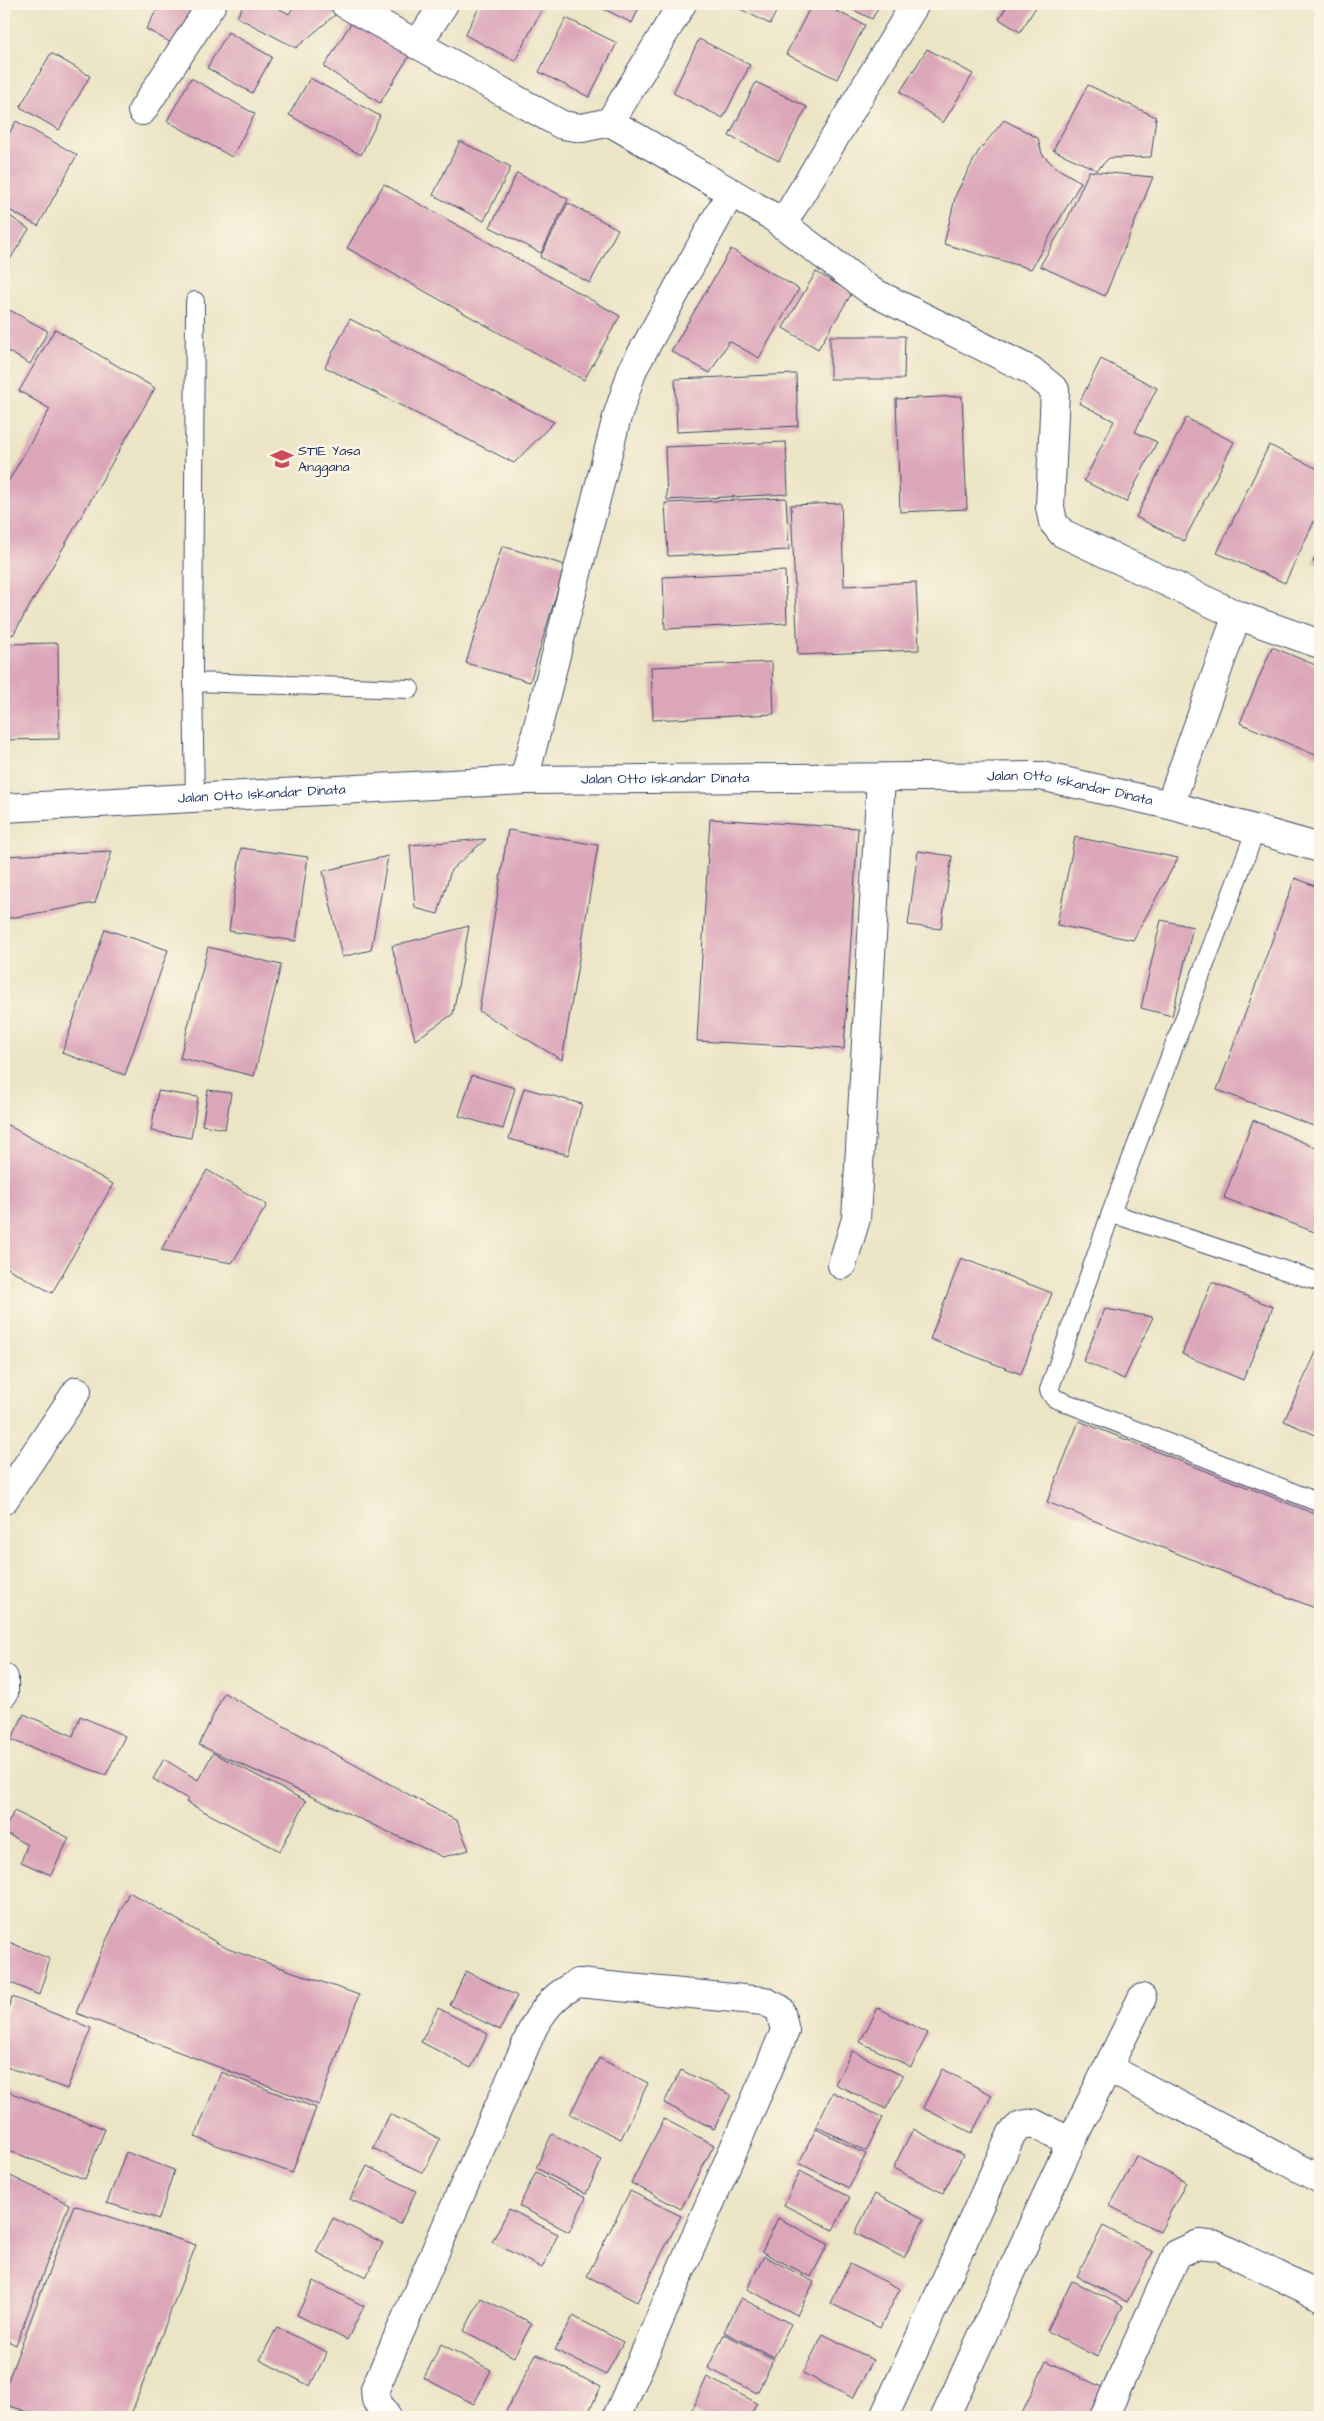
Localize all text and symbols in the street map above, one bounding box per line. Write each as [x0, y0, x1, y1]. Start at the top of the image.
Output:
place label: STIE Yasa Anggana [298, 441, 360, 477]
school or university icon: STIE Yasa Anggana [269, 446, 295, 472]
street label: Jalan Otto Iskandar Dinata [987, 766, 1155, 811]
street label: Jalan Otto Iskandar Dinata [581, 768, 750, 790]
street label: Jalan Otto Iskandar Dinata [177, 780, 346, 809]

